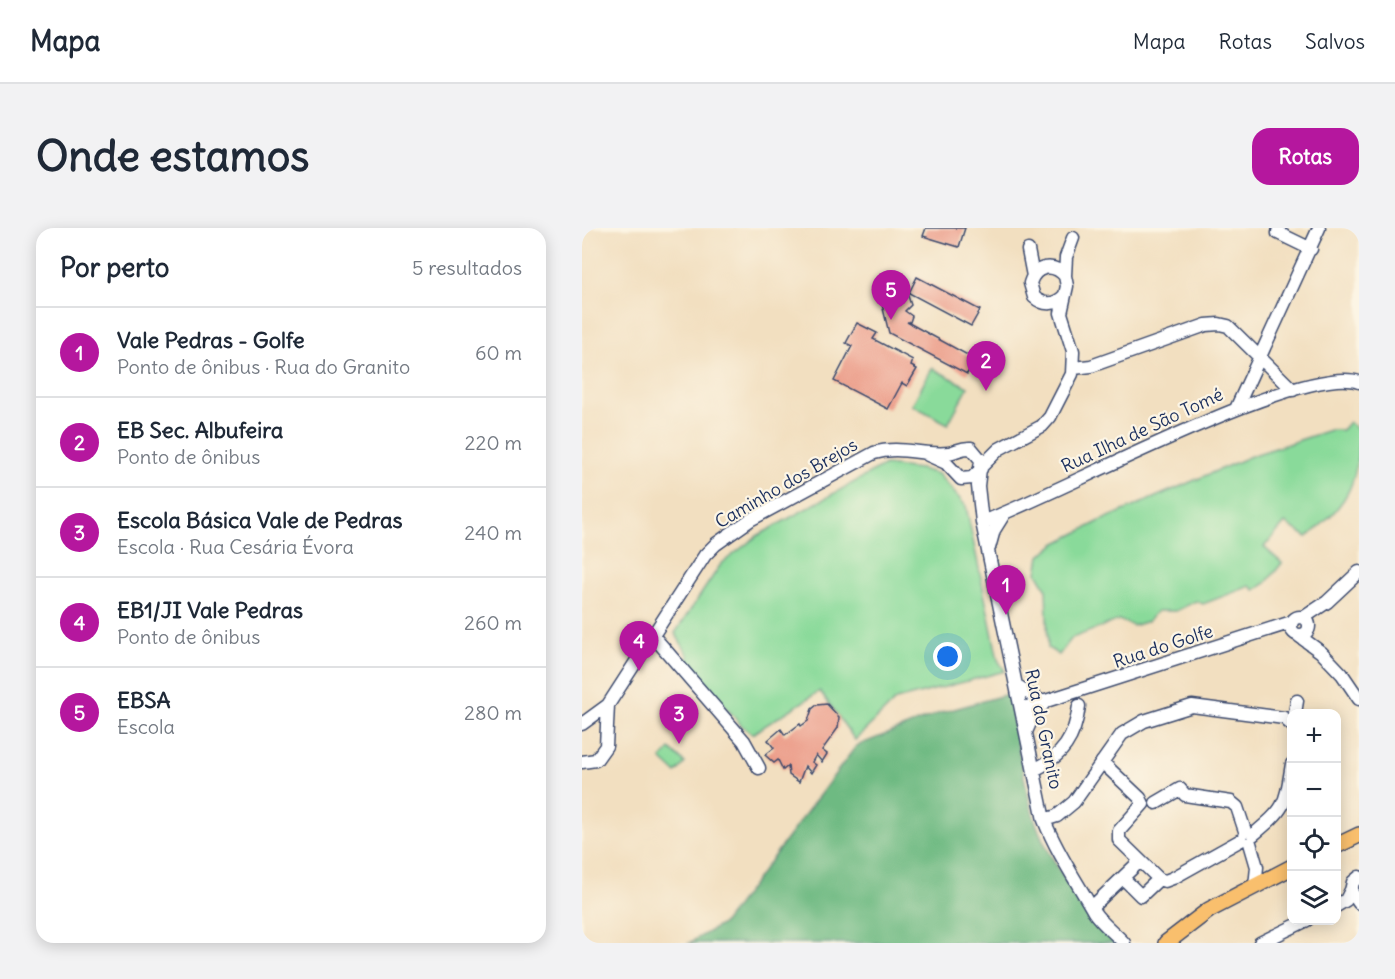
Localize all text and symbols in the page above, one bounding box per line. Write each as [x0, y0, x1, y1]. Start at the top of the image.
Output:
text: Mapa [30, 23, 100, 59]
text: Mapa [1133, 28, 1186, 55]
text: Rotas [1219, 28, 1272, 55]
text: Salvos [1305, 28, 1365, 55]
button: Rotas [1252, 128, 1359, 185]
text: Onde estamos [36, 130, 309, 182]
text: Por perto [60, 251, 169, 284]
text: 5 resultados [412, 255, 522, 280]
pin: 5 [872, 270, 910, 320]
text: Vale Pedras - Golfe [117, 326, 305, 354]
text: 1 [76, 340, 83, 365]
text: 60 m [475, 340, 522, 365]
pin: 2 [966, 342, 1006, 391]
text: Ponto de ônibus · Rua do Granito [117, 354, 410, 379]
street label: Rua Ilha de São Tomé [1057, 382, 1227, 478]
text: EB Sec. Albufeira [117, 416, 283, 444]
text: 2 [74, 430, 85, 455]
text: 220 m [465, 430, 522, 455]
street label: Caminho dos Brejos [711, 433, 861, 533]
text: Ponto de ônibus [117, 444, 260, 469]
text: Escola Básica Vale de Pedras [117, 506, 403, 534]
text: 3 [74, 520, 85, 545]
text: 240 m [464, 520, 522, 545]
text: Escola · Rua Cesária Évora [117, 534, 354, 559]
pin: 1 [986, 566, 1026, 615]
text: EB1/JI Vale Pedras [117, 596, 303, 624]
text: 4 [74, 610, 85, 635]
text: 260 m [464, 610, 522, 635]
street label: Rua do Golfe [1110, 619, 1216, 673]
pin: 4 [620, 622, 658, 671]
text: Ponto de ônibus [117, 624, 260, 649]
your location [933, 642, 962, 671]
street label: Rua do Granito [1020, 667, 1068, 791]
text: EBSA [117, 686, 171, 714]
pin: 3 [660, 694, 698, 744]
text: 5 [74, 700, 85, 725]
text: 280 m [464, 700, 522, 725]
map controls [1287, 709, 1341, 925]
button: + [1287, 709, 1341, 763]
text: Escola [117, 714, 175, 739]
button: − [1287, 763, 1341, 817]
button: locate [1287, 817, 1341, 871]
button: layers [1287, 871, 1341, 925]

